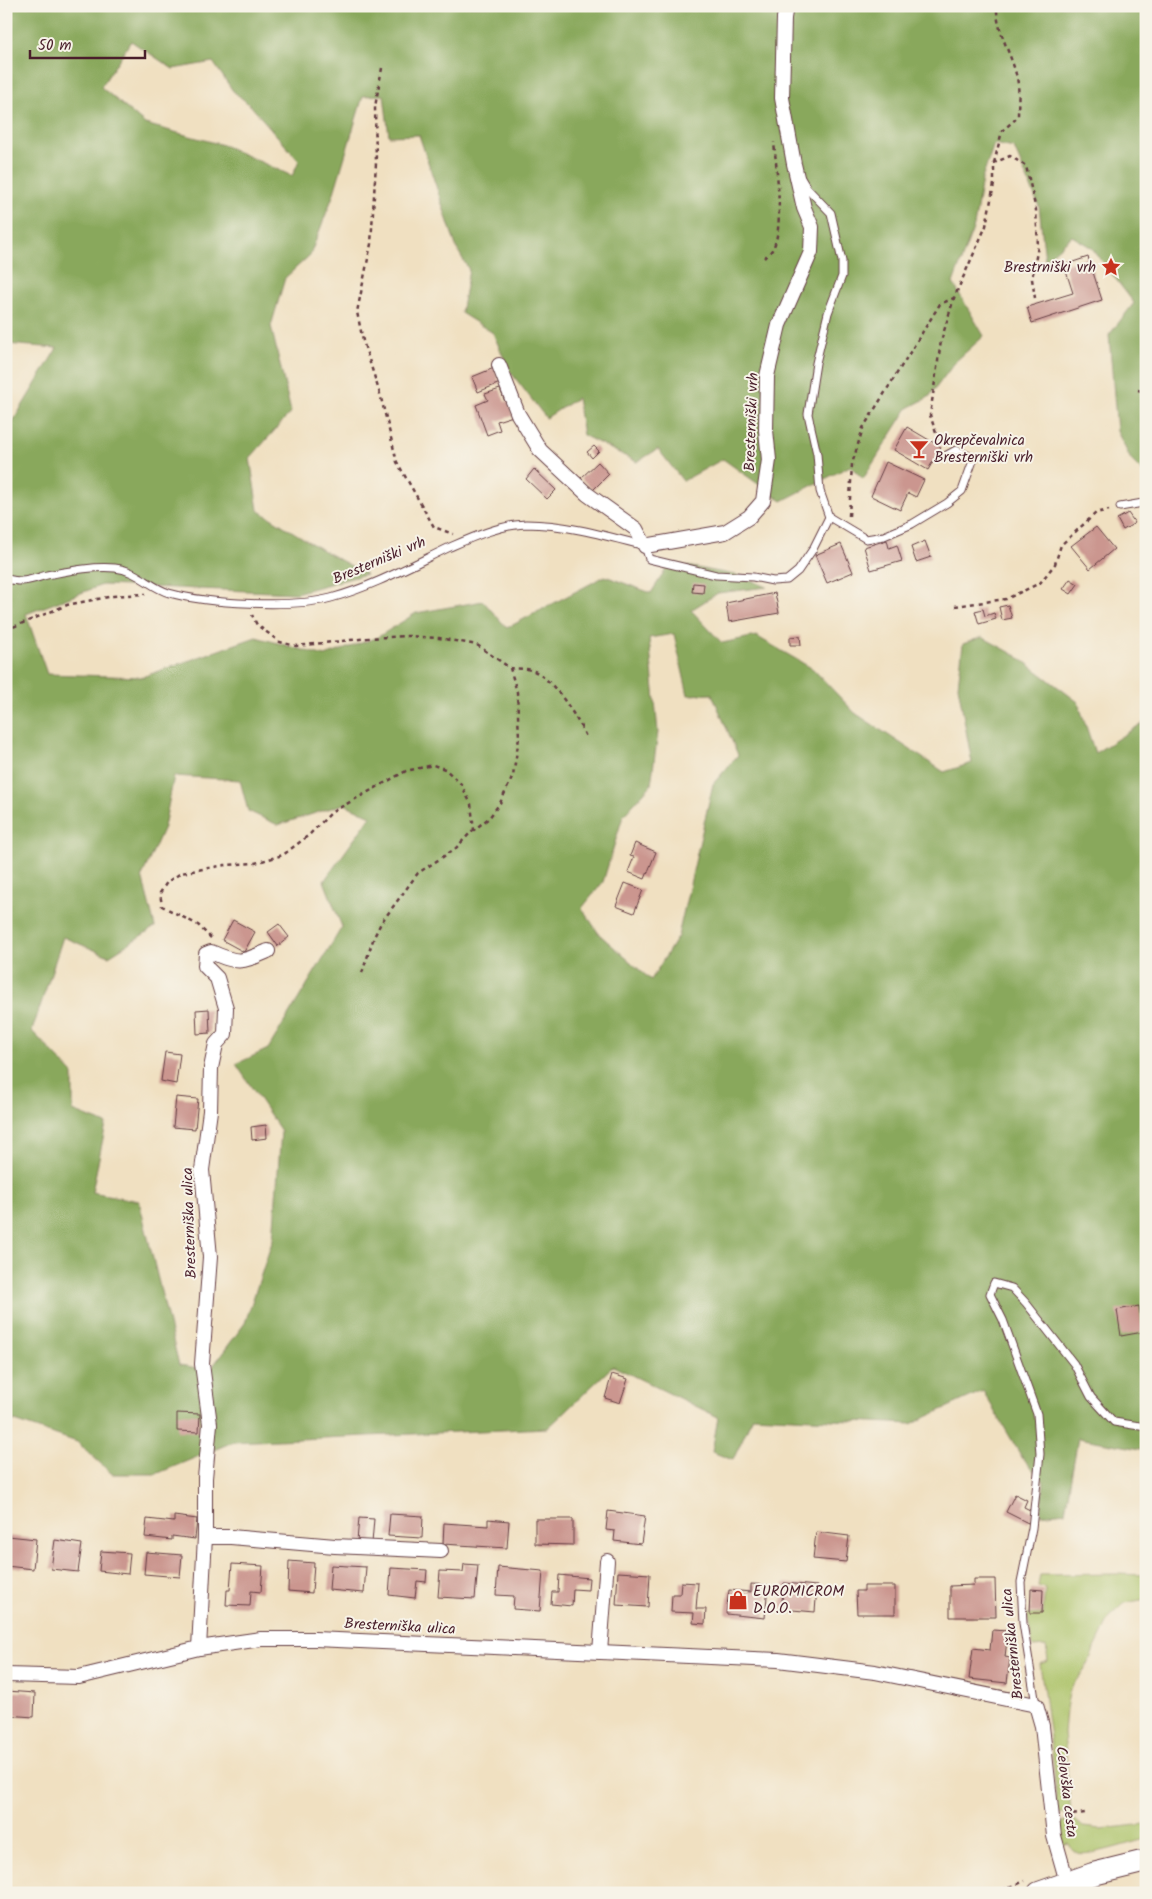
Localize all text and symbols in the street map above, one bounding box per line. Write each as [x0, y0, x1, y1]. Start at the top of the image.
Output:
scale bar [30, 28, 145, 60]
text: 50 m [38, 34, 72, 58]
place label: Brestrniški vrh [1004, 256, 1096, 280]
place icon: Brestrniški vrh [1100, 256, 1122, 278]
street label: Bresterniški vrh [738, 372, 766, 472]
place label: Okrepčevalnica Bresterniški vrh [934, 429, 1033, 470]
bar icon: Okrepčevalnica Bresterniški vrh [908, 438, 930, 460]
street label: Bresterniški vrh [329, 531, 430, 591]
street label: Bresterniška ulica [176, 1167, 204, 1279]
place label: EUROMICROM D.O.O. [753, 1580, 844, 1621]
street label: Bresterniška ulica [995, 1587, 1031, 1701]
shop icon: EUROMICROM D.O.O. [727, 1589, 749, 1611]
street label: Bresterniška ulica [344, 1612, 456, 1642]
street label: Celovška cesta [1049, 1745, 1084, 1839]

